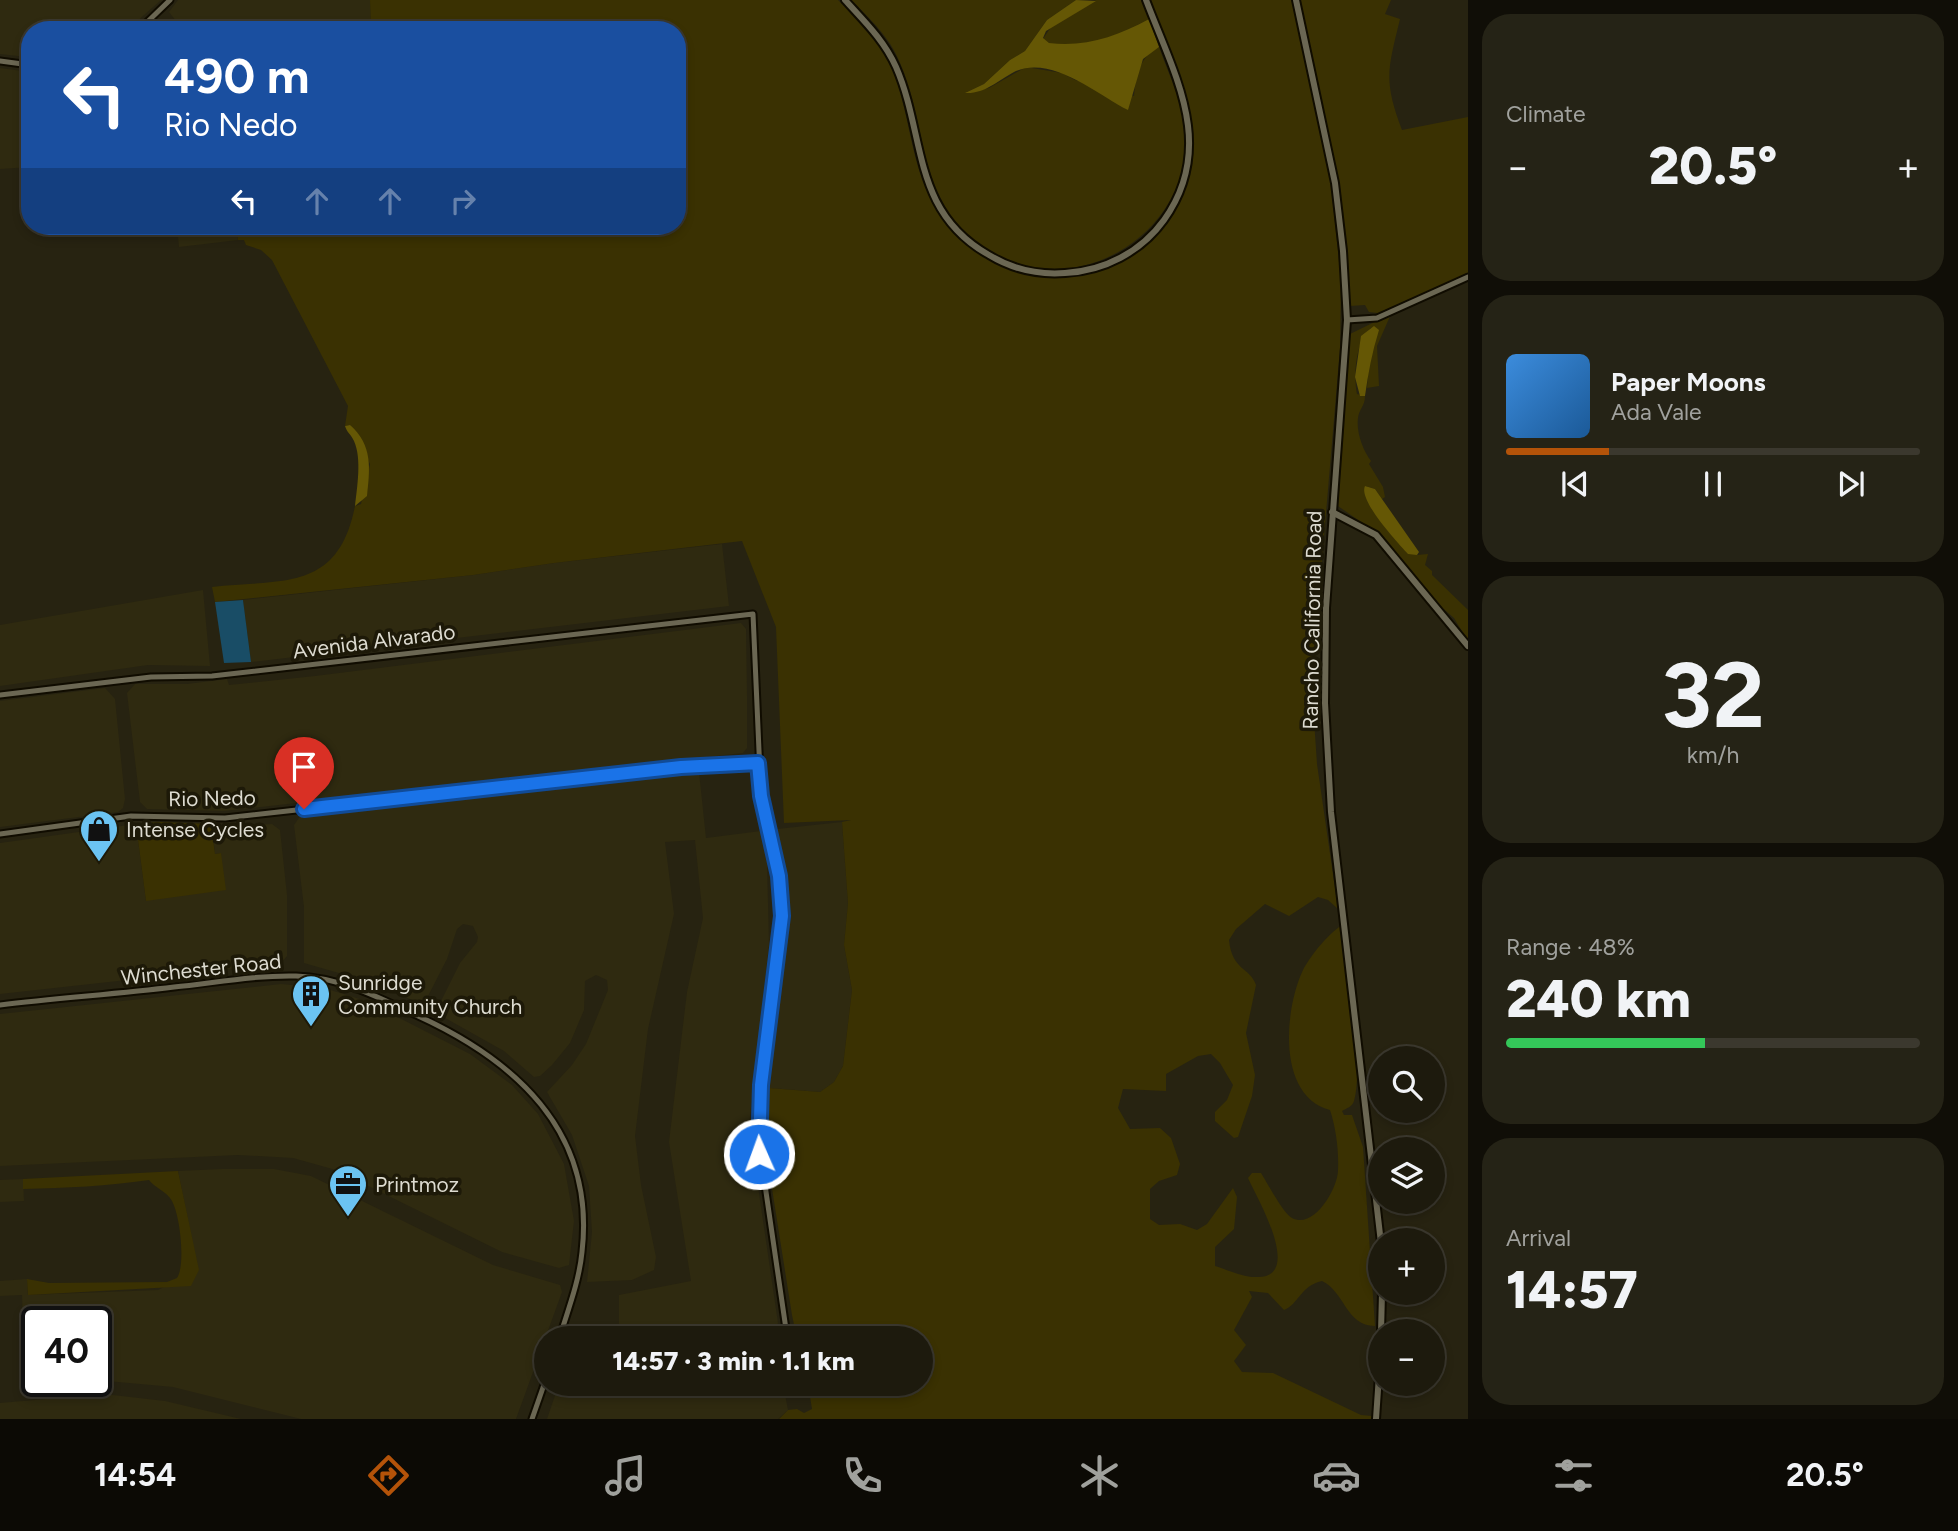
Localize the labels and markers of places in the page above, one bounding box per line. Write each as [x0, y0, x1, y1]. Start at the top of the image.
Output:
pin [274, 737, 334, 809]
shop icon: Intense Cycles [78, 808, 120, 863]
place label: Intense Cycles [126, 817, 264, 842]
place label: Sunridge Community Church [338, 970, 522, 1019]
building icon: Sunridge Community Church [290, 973, 332, 1028]
office icon: Printmoz [327, 1163, 369, 1218]
place label: Printmoz [375, 1172, 459, 1197]

